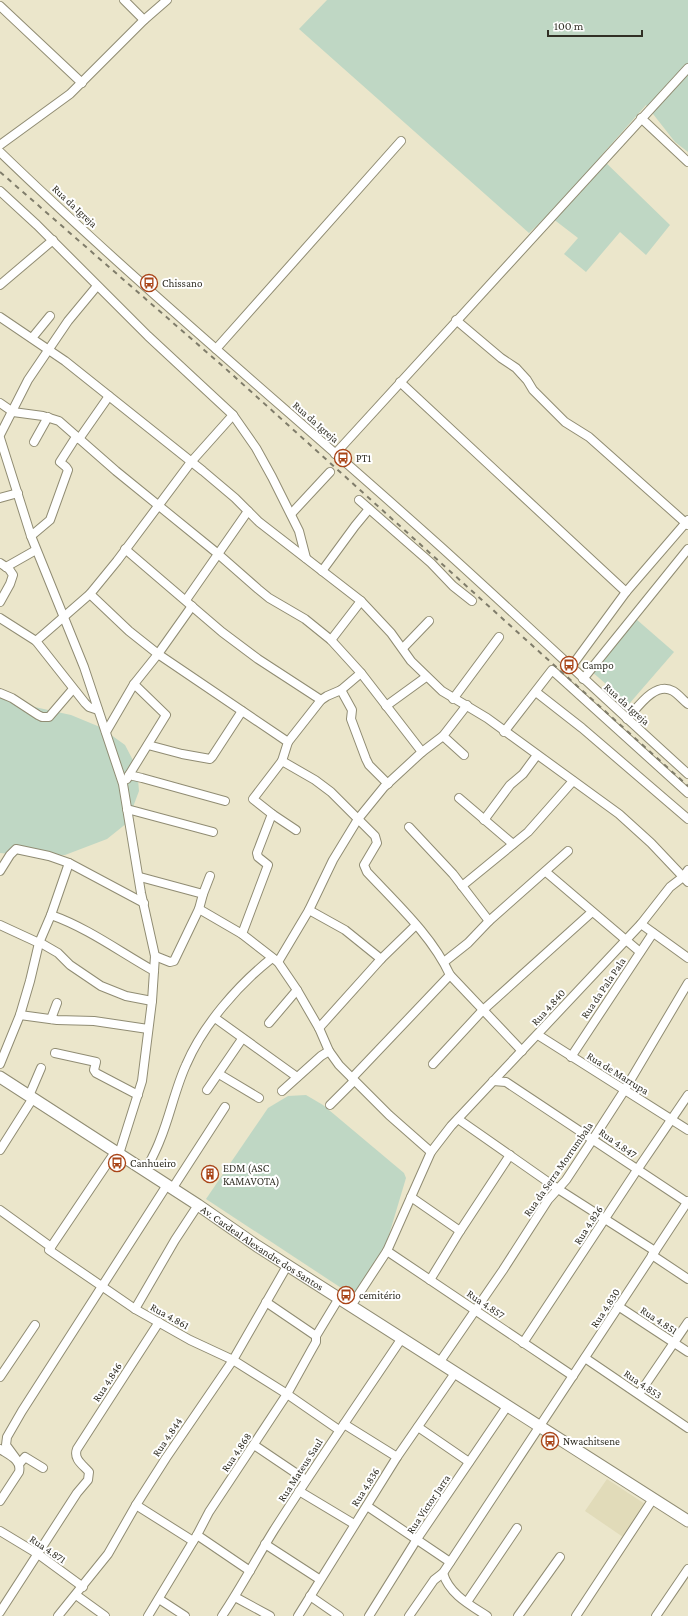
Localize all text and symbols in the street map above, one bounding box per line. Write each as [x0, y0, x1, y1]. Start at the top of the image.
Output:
scale bar [548, 12, 642, 38]
text: 100 m [554, 19, 584, 33]
street label: Rua da Igreja [49, 182, 100, 231]
bus stop icon: Chissano [139, 273, 159, 293]
place label: Chissano [162, 277, 203, 289]
street label: Rua da Igreja [290, 399, 341, 446]
bus stop icon: PT1 [333, 448, 353, 468]
place label: PT1 [356, 452, 372, 464]
bus stop icon: Campo [559, 655, 579, 675]
place label: Campo [582, 659, 614, 672]
street label: Rua da Igreja [601, 681, 652, 728]
street label: Rua da Pala Pala [578, 955, 628, 1021]
street label: Rua 4.840 [529, 986, 567, 1028]
street label: Rua de Marrupa [584, 1049, 651, 1098]
street label: Rua da Serra Morrumbala [521, 1120, 595, 1218]
street label: Rua 4.847 [597, 1126, 639, 1160]
bus stop icon: Canhueiro [107, 1153, 127, 1173]
place label: Canhueiro [130, 1157, 177, 1169]
place label: EDM (ASC KAMAVOTA) [223, 1162, 280, 1188]
building icon: EDM (ASC KAMAVOTA) [200, 1164, 220, 1184]
street label: Av. Cardeal Alexandre dos Santos [199, 1203, 326, 1293]
street label: Rua 4.826 [571, 1203, 605, 1247]
bus stop icon: cemitério [336, 1285, 356, 1305]
street label: Rua 4.830 [588, 1286, 622, 1330]
street label: Rua 4.857 [465, 1287, 507, 1321]
place label: cemitério [359, 1289, 401, 1301]
street label: Rua 4.861 [149, 1301, 192, 1332]
street label: Rua 4.851 [638, 1304, 680, 1337]
street label: Rua 4.846 [90, 1360, 124, 1404]
street label: Rua 4.853 [622, 1367, 664, 1401]
street label: Rua 4.844 [150, 1415, 185, 1459]
street label: Rua 4.868 [219, 1430, 253, 1474]
bus stop icon: Nwachitsene [540, 1431, 560, 1451]
place label: Nwachitsene [563, 1435, 620, 1447]
street label: Rua Mateus Saul [275, 1436, 325, 1504]
street label: Rua 4.836 [348, 1465, 382, 1509]
street label: Rua Victor Jarra [404, 1472, 453, 1536]
street label: Rua 4.871 [28, 1533, 69, 1566]

